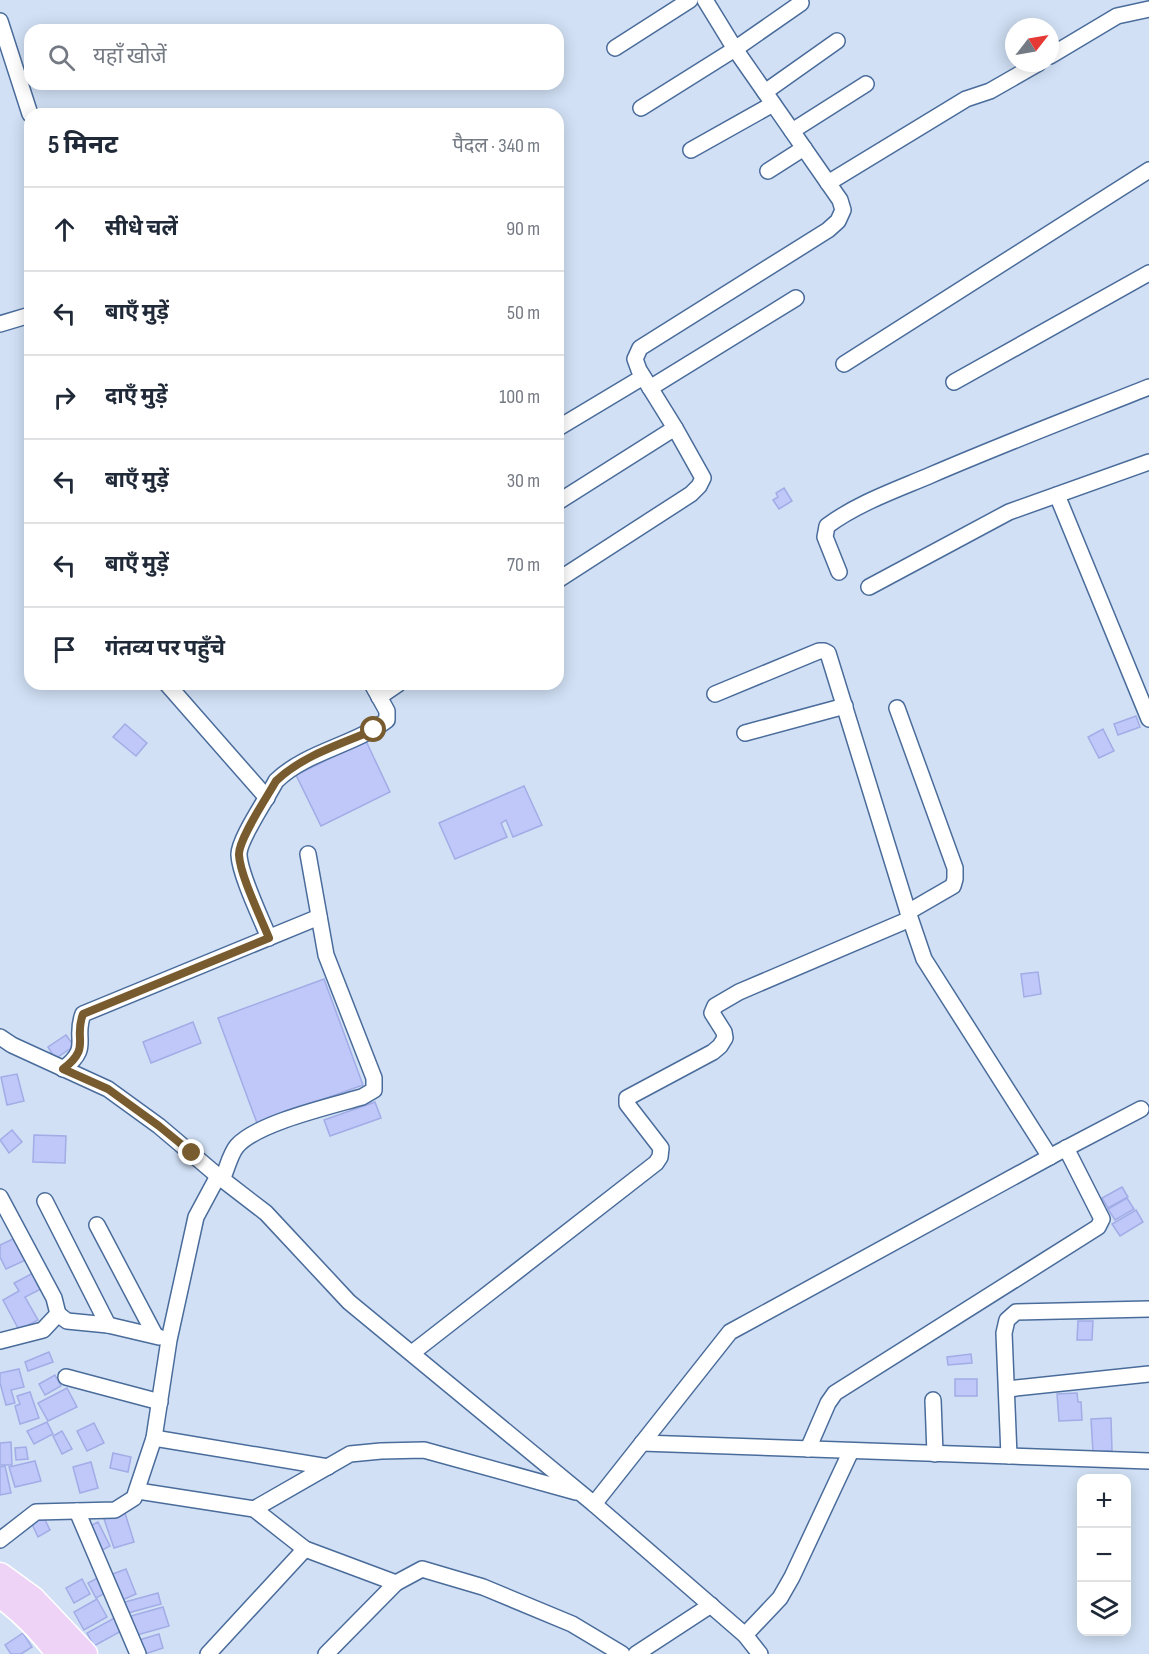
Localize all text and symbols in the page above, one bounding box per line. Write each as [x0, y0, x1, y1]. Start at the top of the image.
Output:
north arrow [1005, 18, 1059, 72]
search box [24, 24, 564, 90]
icon: search [45, 41, 78, 74]
text: यहाँ खोजें [93, 43, 167, 70]
text: 5 मिनट [48, 130, 118, 161]
text: पैदल · 340 m [452, 134, 540, 158]
icon: ahead [48, 213, 81, 246]
text: सीधे चलें [105, 215, 178, 242]
text: 90 m [506, 217, 540, 241]
icon: left [48, 297, 81, 330]
text: बाएँ मुड़ें [105, 299, 169, 326]
text: 50 m [507, 301, 540, 325]
icon: right [48, 381, 81, 414]
text: दाएँ मुड़ें [105, 383, 168, 410]
text: 100 m [499, 385, 540, 409]
icon: left [48, 465, 81, 498]
text: बाएँ मुड़ें [105, 467, 169, 494]
text: 30 m [507, 469, 540, 493]
icon: left [48, 549, 81, 582]
text: बाएँ मुड़ें [105, 551, 169, 578]
text: 70 m [507, 553, 540, 577]
icon: arrive [48, 633, 81, 666]
text: गंतव्य पर पहुँचे [105, 635, 225, 662]
route start [360, 716, 386, 742]
route end [178, 1139, 204, 1165]
map controls [1077, 1474, 1131, 1636]
button: + [1077, 1474, 1131, 1528]
button: − [1077, 1528, 1131, 1582]
button: layers [1077, 1582, 1131, 1636]

